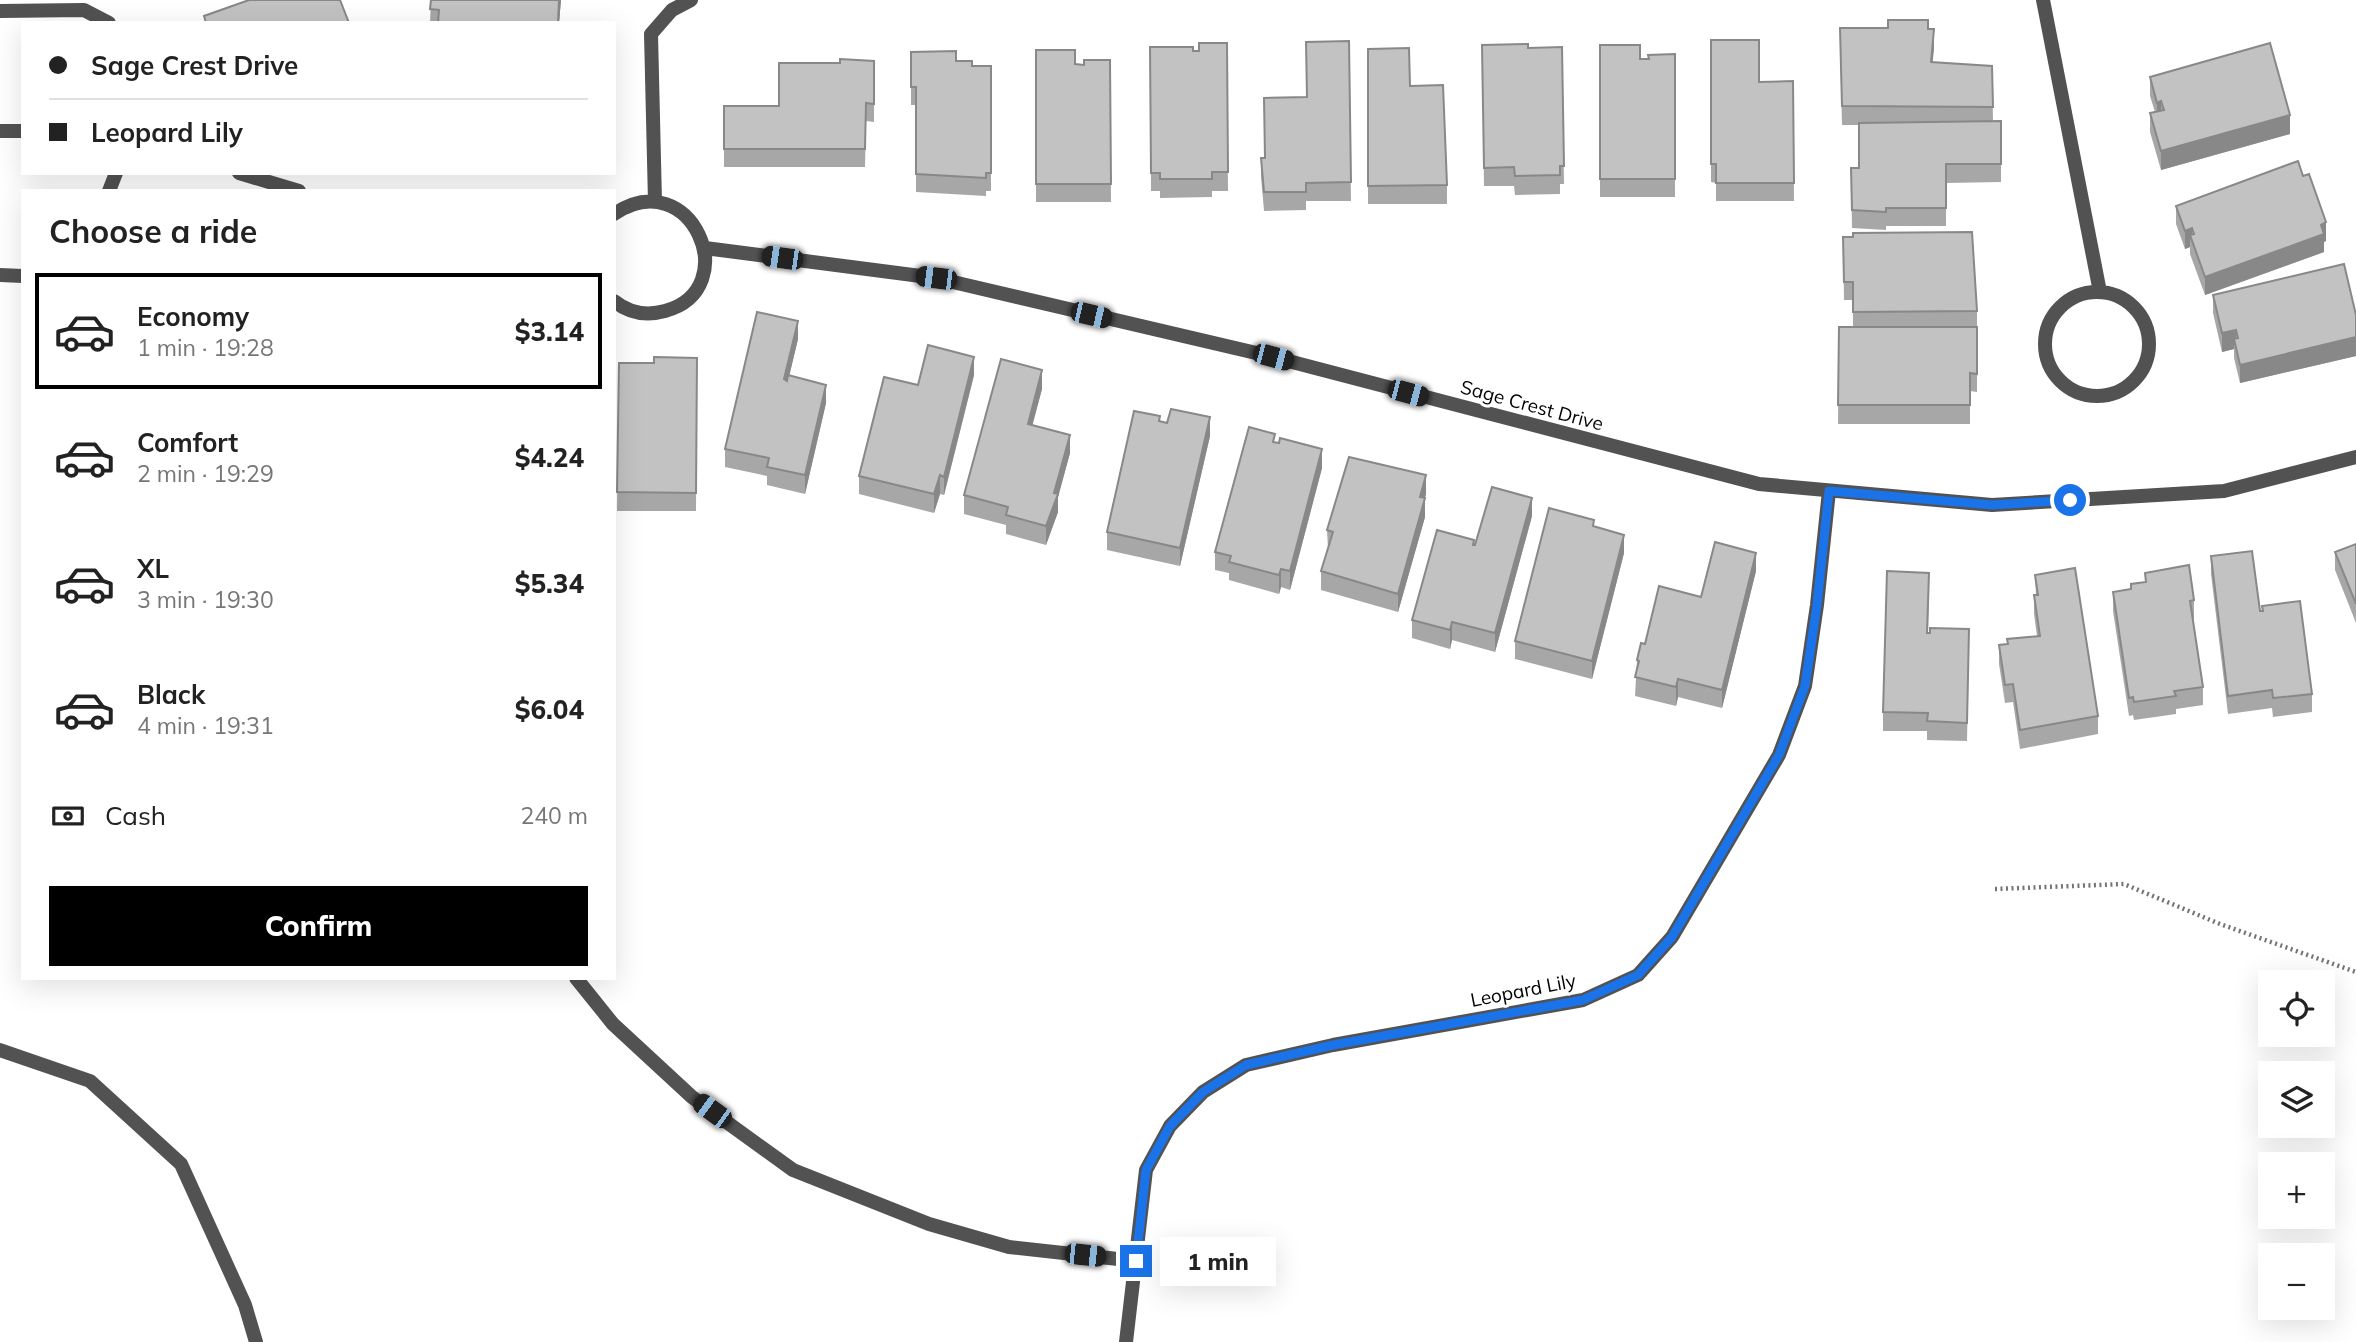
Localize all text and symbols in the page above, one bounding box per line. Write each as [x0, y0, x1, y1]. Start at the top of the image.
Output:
text: Sage Crest Drive [91, 49, 298, 82]
text: Leopard Lily [91, 116, 243, 149]
text: Choose a ride [49, 211, 257, 251]
car [760, 245, 805, 271]
car [914, 265, 959, 291]
icon: car [53, 300, 116, 363]
text: Economy [137, 300, 249, 333]
car [1069, 300, 1114, 330]
text: $3.14 [515, 315, 584, 348]
text: 1 min · 19:28 [137, 333, 274, 362]
car [1250, 341, 1297, 373]
street label: Sage Crest Drive [1458, 374, 1606, 436]
car [1385, 377, 1432, 409]
icon: car [53, 426, 116, 489]
text: Comfort [137, 426, 238, 459]
text: $4.24 [515, 441, 584, 474]
text: 2 min · 19:29 [137, 459, 274, 488]
route start [2054, 484, 2086, 516]
icon: car [53, 552, 116, 615]
text: XL [137, 552, 169, 585]
text: $5.34 [515, 567, 584, 600]
text: 3 min · 19:30 [137, 585, 274, 614]
icon: car [53, 678, 116, 741]
text: Black [137, 678, 205, 711]
text: $6.04 [515, 693, 584, 726]
text: 4 min · 19:31 [137, 711, 274, 740]
icon: cash [49, 797, 87, 835]
text: Cash [105, 799, 166, 832]
text: 240 m [520, 801, 588, 830]
button: Confirm [49, 886, 588, 966]
street label: Leopard Lily [1468, 968, 1578, 1012]
map controls [2258, 970, 2335, 1320]
button: locate [2258, 970, 2335, 1047]
button: layers [2258, 1061, 2335, 1138]
car [689, 1090, 736, 1132]
button: + [2258, 1152, 2335, 1229]
callout: 1 min [1160, 1236, 1276, 1286]
car [1064, 1242, 1107, 1268]
button: − [2258, 1243, 2335, 1320]
route end [1120, 1245, 1152, 1277]
text: 1 min [1187, 1247, 1249, 1276]

